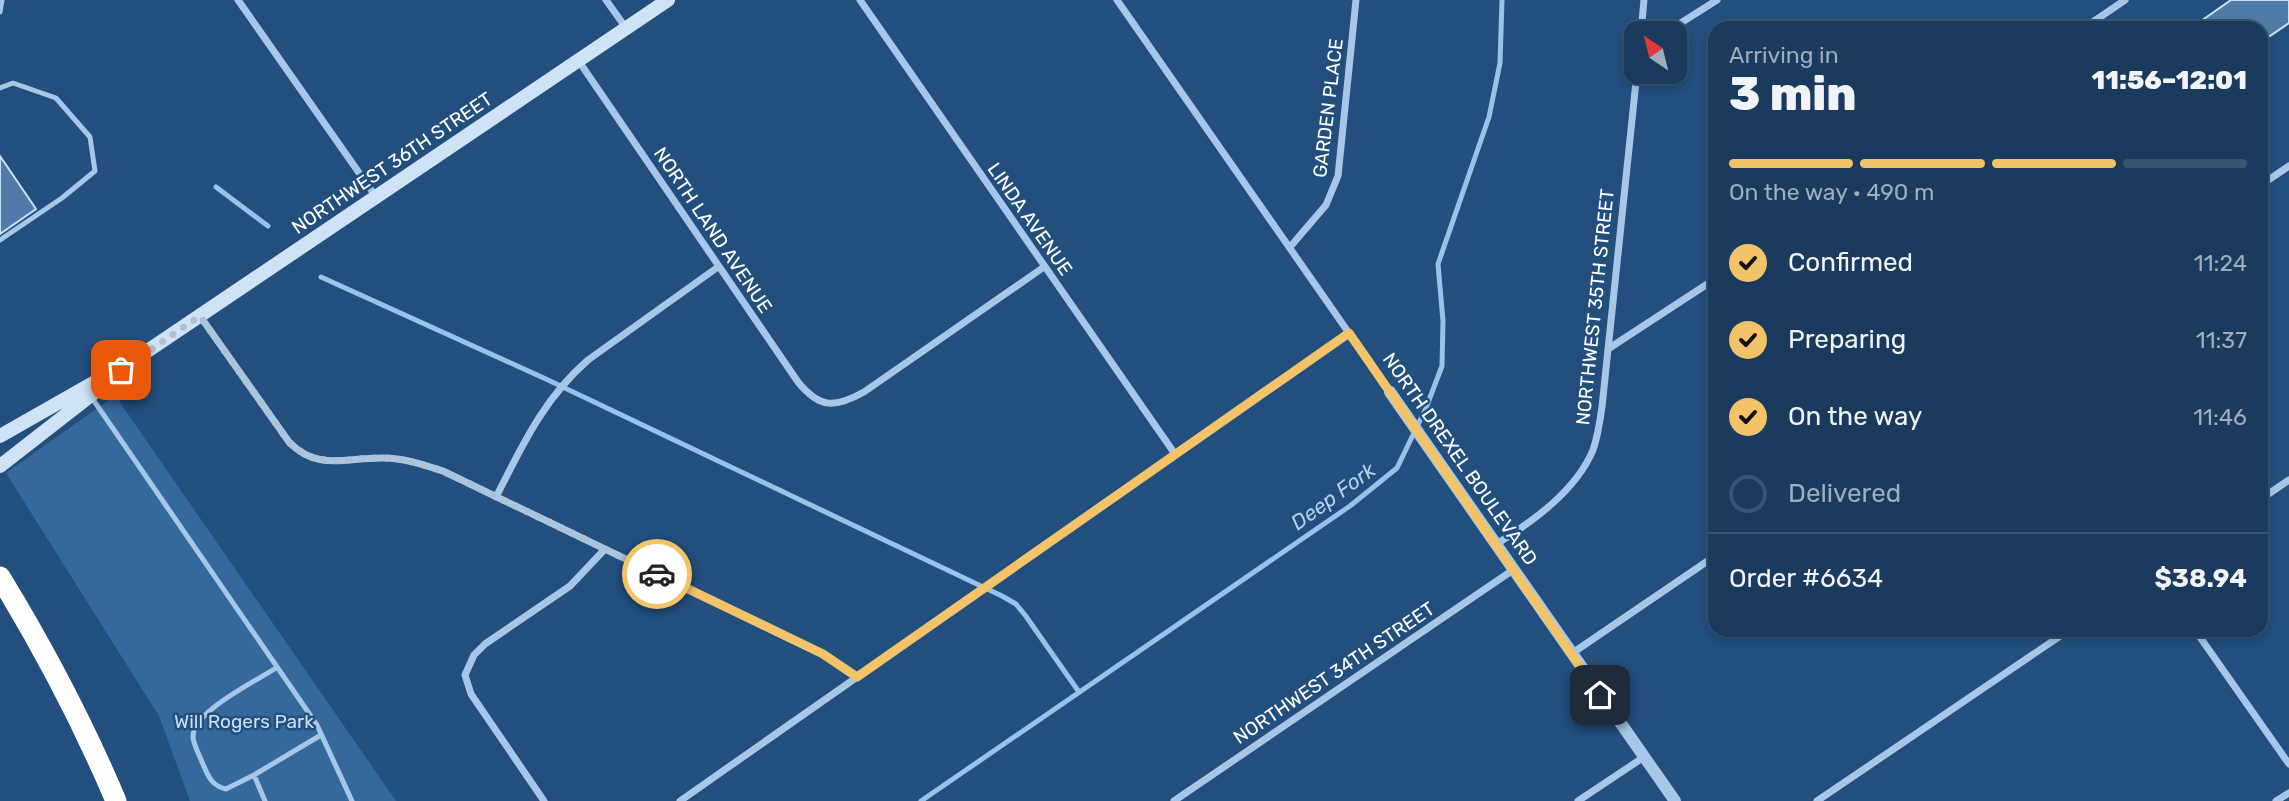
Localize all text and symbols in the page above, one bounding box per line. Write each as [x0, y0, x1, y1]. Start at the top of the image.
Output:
north arrow [1624, 21, 1687, 84]
map controls [1624, 21, 1687, 84]
street label: GARDEN PLACE [1308, 37, 1348, 179]
text: Arriving in [1729, 41, 1839, 69]
text: 11:56–12:01 [2092, 65, 2247, 96]
text: 3 min [1729, 67, 1857, 122]
street label: NORTHWEST 36TH STREET [287, 87, 497, 239]
street label: NORTH LAND AVENUE [649, 143, 777, 317]
street label: LINDA AVENUE [983, 158, 1077, 280]
text: On the way · 490 m [1729, 178, 1935, 206]
street label: NORTHWEST 35TH STREET [1571, 188, 1619, 426]
icon: check [1729, 244, 1767, 282]
text: Confirmed [1788, 247, 1913, 278]
text: 11:24 [2194, 249, 2247, 277]
icon: check [1729, 321, 1767, 359]
text: Preparing [1788, 324, 1906, 355]
text: 11:37 [2196, 326, 2247, 354]
pin [91, 340, 151, 400]
street label: NORTH DREXEL BOULEVARD [1378, 348, 1542, 570]
icon: bag [102, 351, 140, 389]
icon: check [1729, 398, 1767, 436]
text: On the way [1788, 401, 1922, 432]
text: 11:46 [2193, 403, 2247, 431]
water label: Deep Fork [1286, 456, 1381, 535]
text: Delivered [1788, 478, 1901, 509]
courier [622, 539, 692, 609]
icon: car [638, 555, 676, 593]
text: Order #6634 [1729, 563, 1883, 594]
text: $38.94 [2154, 563, 2247, 594]
street label: NORTHWEST 34TH STREET [1229, 597, 1439, 749]
pin [1570, 665, 1630, 725]
icon: home [1581, 676, 1619, 714]
park label: Will Rogers Park [174, 710, 314, 733]

